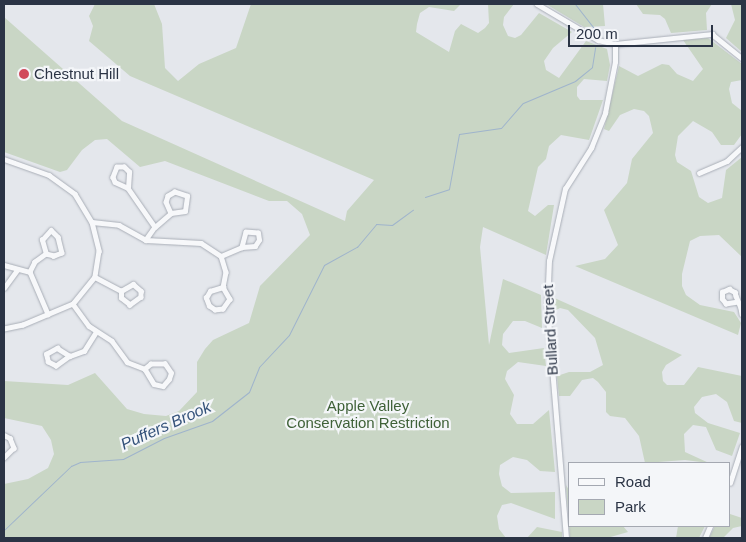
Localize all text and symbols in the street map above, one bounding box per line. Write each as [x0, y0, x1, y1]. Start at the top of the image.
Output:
scale bar [571, 15, 716, 47]
text: 200 m [576, 25, 618, 42]
place label: Chestnut Hill [34, 65, 119, 83]
marker: Chestnut Hill [18, 68, 30, 80]
street label: Bullard Street [539, 284, 561, 376]
park label: Apple Valley Conservation Restriction [286, 396, 450, 431]
water label: Puffers Brook [118, 398, 214, 454]
legend [568, 462, 731, 527]
text: Road [615, 473, 651, 490]
text: Park [615, 498, 646, 515]

